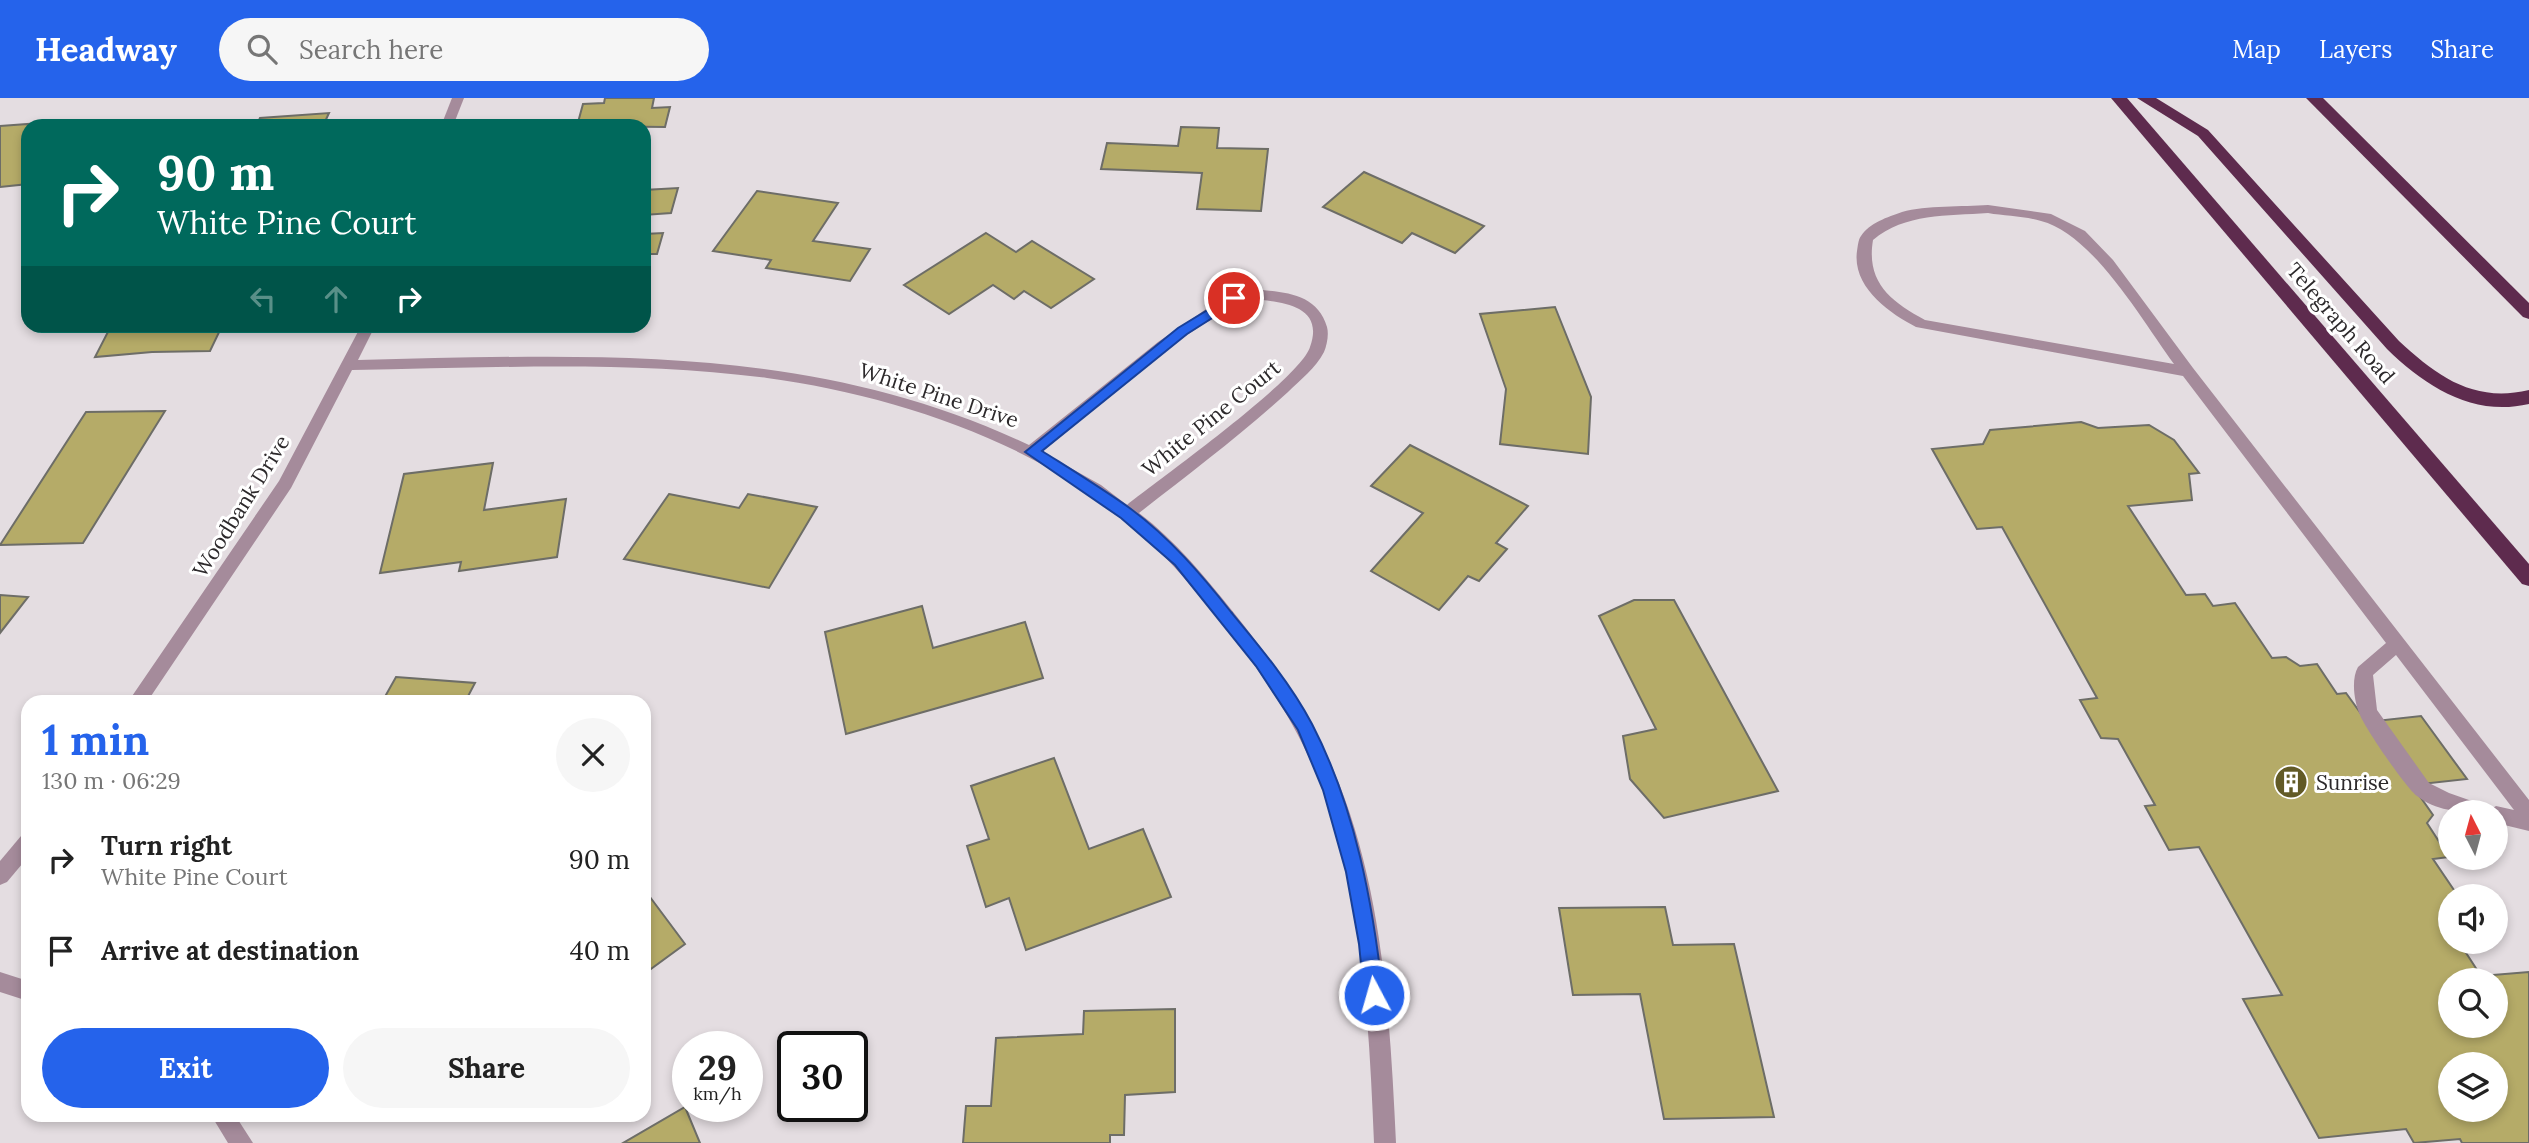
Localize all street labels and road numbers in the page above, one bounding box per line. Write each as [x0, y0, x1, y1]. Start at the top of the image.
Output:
street label: Telegraph Road [2281, 257, 2401, 389]
street label: White Pine Court [1136, 353, 1286, 482]
street label: White Pine Drive [856, 357, 1022, 433]
street label: Woodbank Drive [187, 430, 295, 582]

